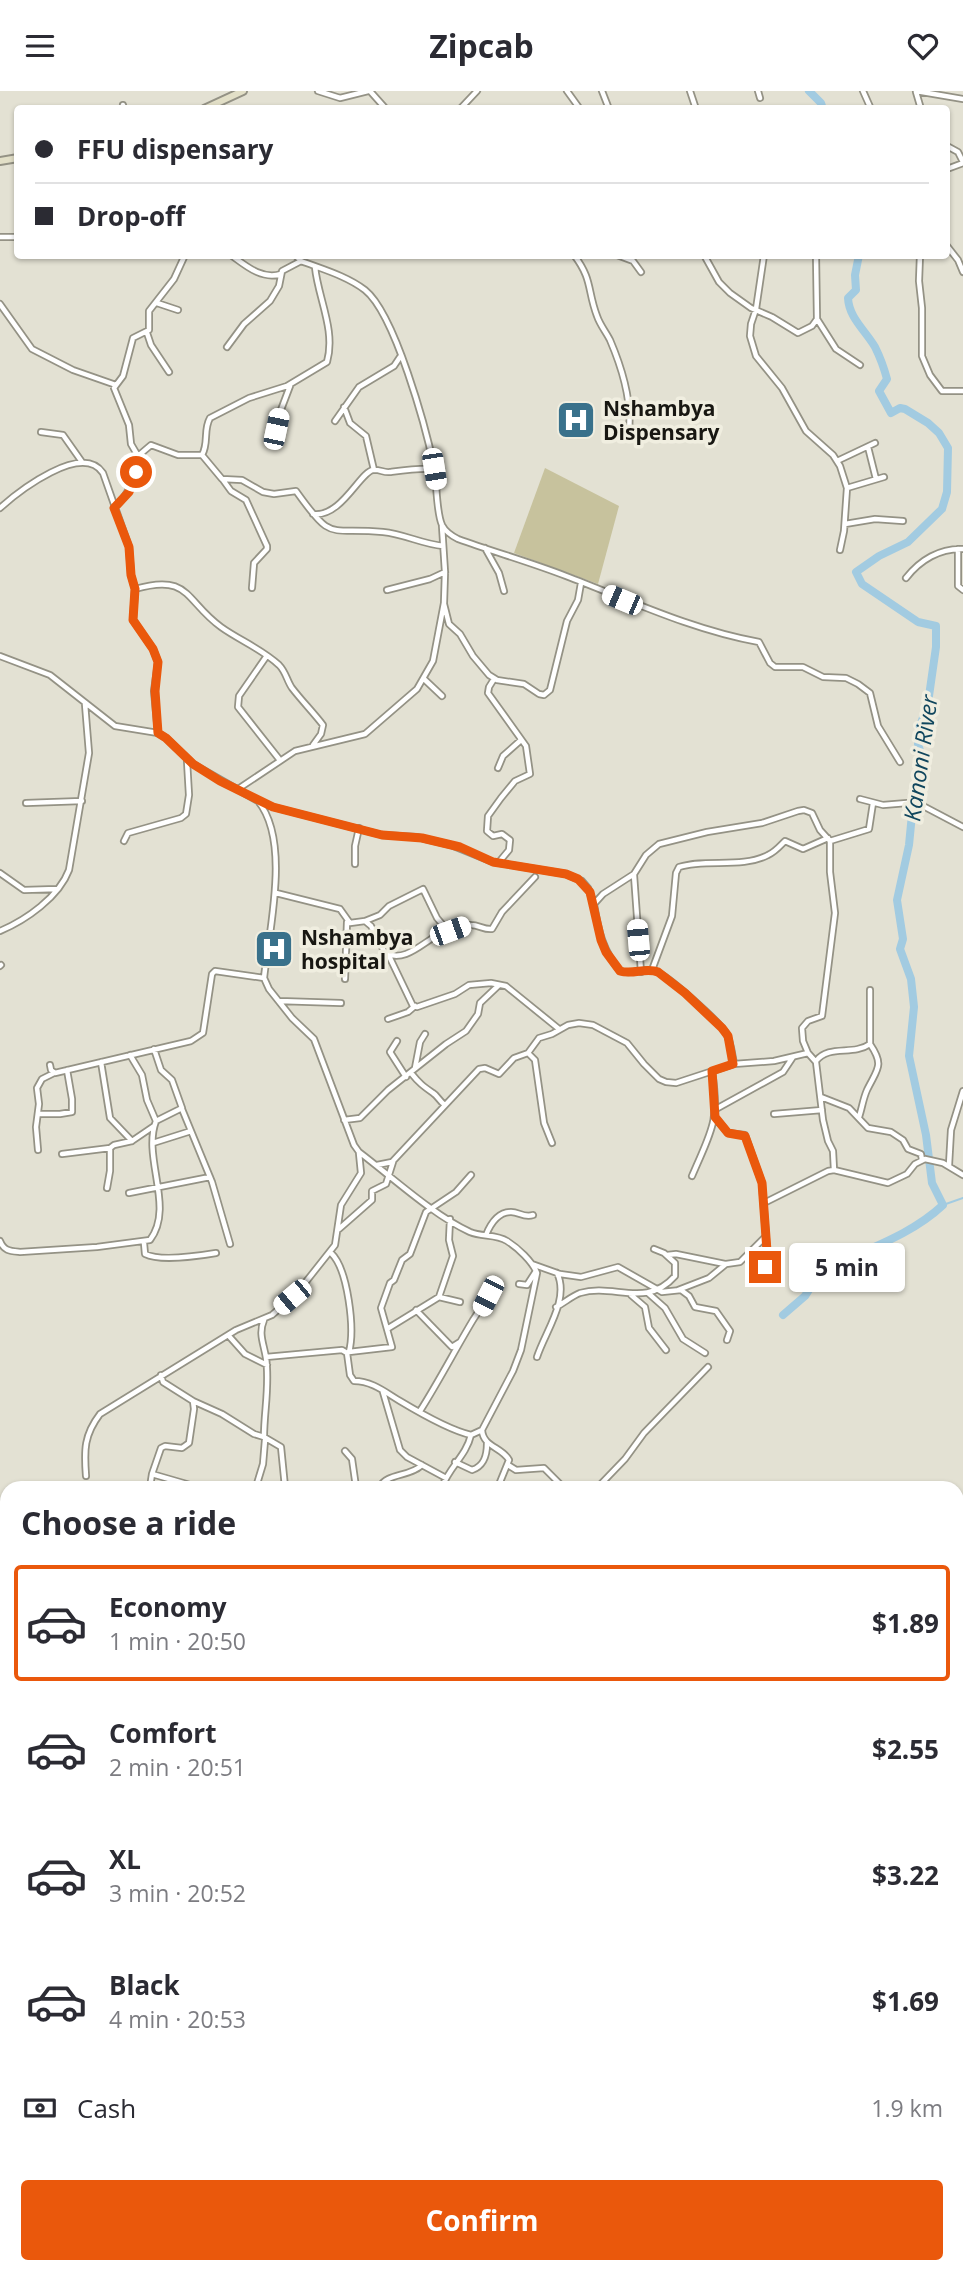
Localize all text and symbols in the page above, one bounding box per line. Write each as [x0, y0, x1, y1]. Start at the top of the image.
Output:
text: Zipcab [429, 24, 534, 67]
icon: menu [21, 27, 59, 65]
icon: heart [904, 27, 942, 65]
text: FFU dispensary [77, 131, 273, 167]
text: Drop-off [77, 198, 185, 234]
place label: Nshambya Dispensary [603, 394, 720, 446]
hospital icon: Nshambya Dispensary [555, 399, 597, 441]
car [262, 406, 291, 452]
car [421, 447, 448, 491]
route start [120, 456, 152, 488]
car [599, 582, 646, 618]
water label: Kanoni River [895, 692, 945, 823]
car [427, 914, 474, 948]
car [626, 918, 651, 962]
place label: Nshambya hospital [301, 923, 414, 975]
hospital icon: Nshambya hospital [253, 928, 295, 970]
callout: 5 min [790, 1243, 905, 1291]
route end [749, 1251, 781, 1283]
text: 5 min [815, 1251, 879, 1283]
car [470, 1273, 507, 1319]
car [270, 1275, 315, 1319]
text: Choose a ride [21, 1501, 236, 1544]
text: Economy [109, 1589, 227, 1625]
icon: car [25, 1592, 88, 1655]
text: $1.89 [872, 1605, 939, 1641]
text: 1 min · 20:50 [109, 1625, 246, 1657]
text: Comfort [109, 1715, 216, 1751]
icon: car [25, 1718, 88, 1781]
text: $2.55 [872, 1731, 939, 1767]
text: 2 min · 20:51 [109, 1751, 246, 1783]
text: XL [109, 1841, 141, 1877]
icon: car [25, 1844, 88, 1907]
text: $3.22 [872, 1857, 939, 1893]
text: 3 min · 20:52 [109, 1877, 246, 1909]
text: Black [109, 1967, 180, 2003]
icon: car [25, 1970, 88, 2033]
text: $1.69 [872, 1983, 939, 2019]
text: 4 min · 20:53 [109, 2003, 246, 2035]
icon: cash [21, 2089, 59, 2127]
text: Cash [77, 2090, 136, 2126]
text: 1.9 km [871, 2092, 943, 2124]
button: Confirm [21, 2180, 943, 2260]

